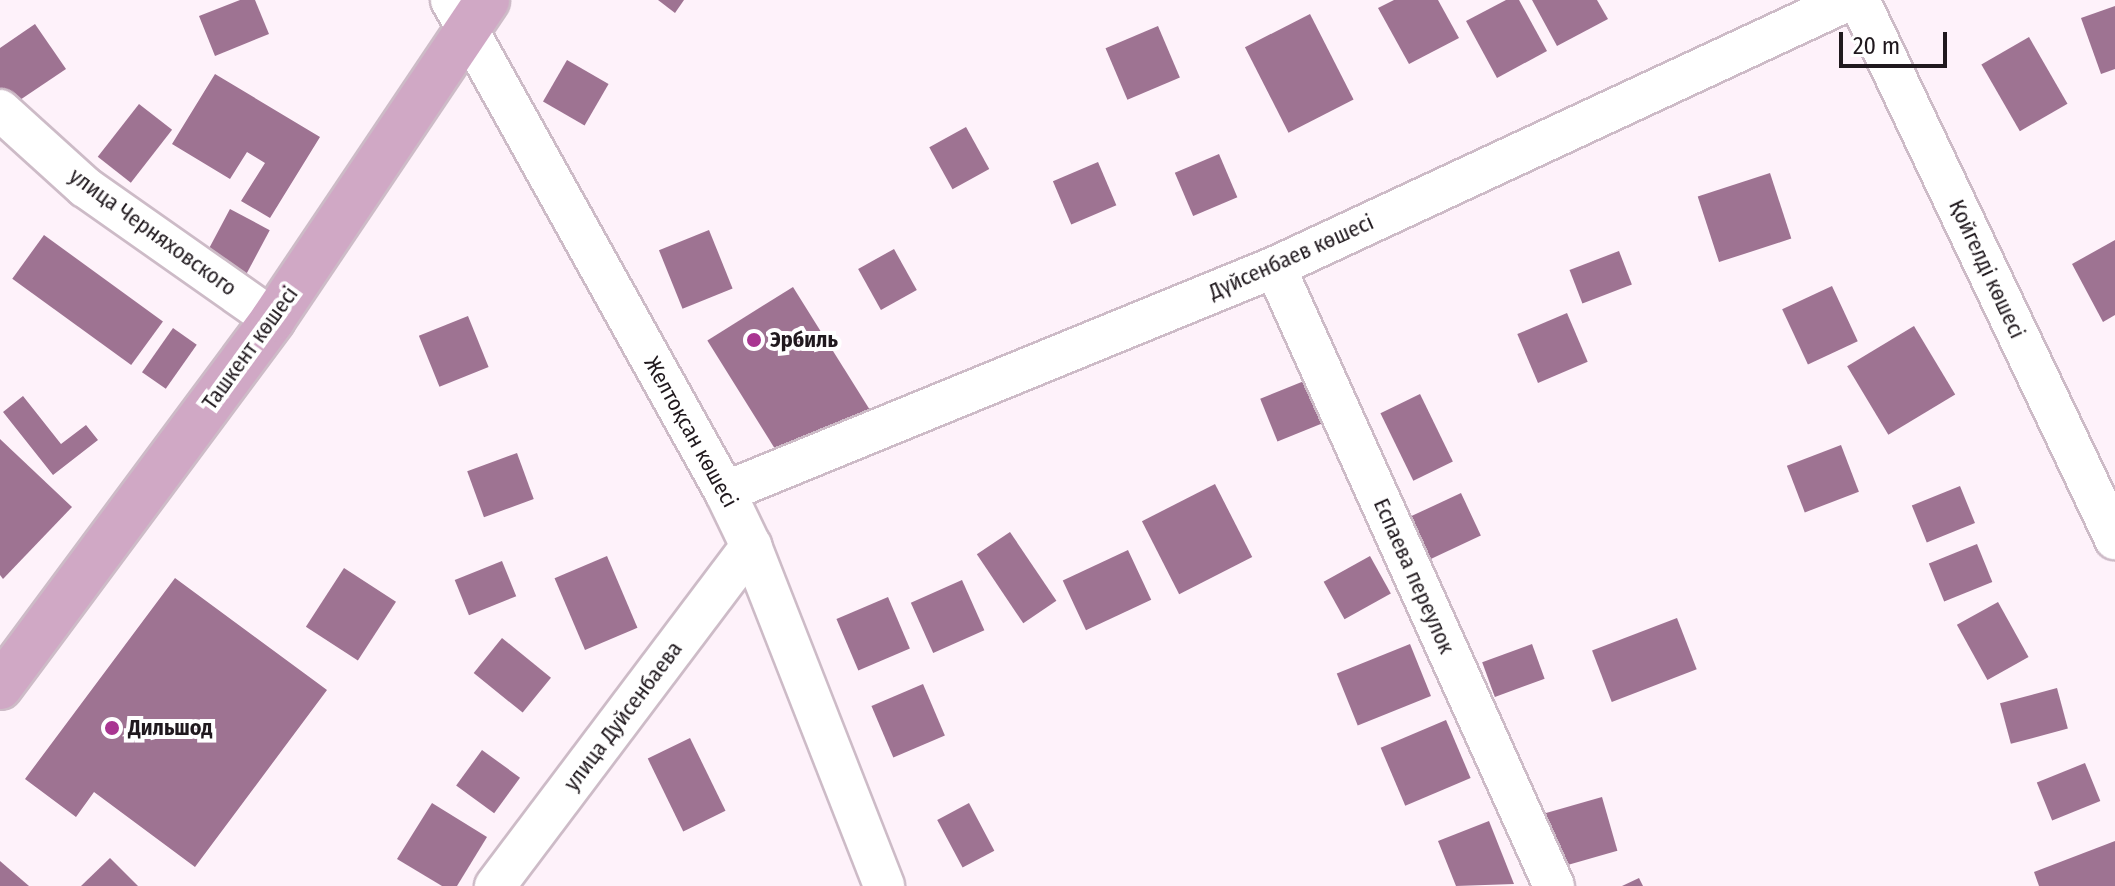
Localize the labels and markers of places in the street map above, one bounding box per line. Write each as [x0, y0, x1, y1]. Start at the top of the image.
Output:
place label: Эрбиль [770, 327, 838, 353]
marker: Эрбиль [745, 331, 763, 349]
place label: Дильшод [128, 715, 213, 741]
marker: Дильшод [103, 719, 121, 737]

